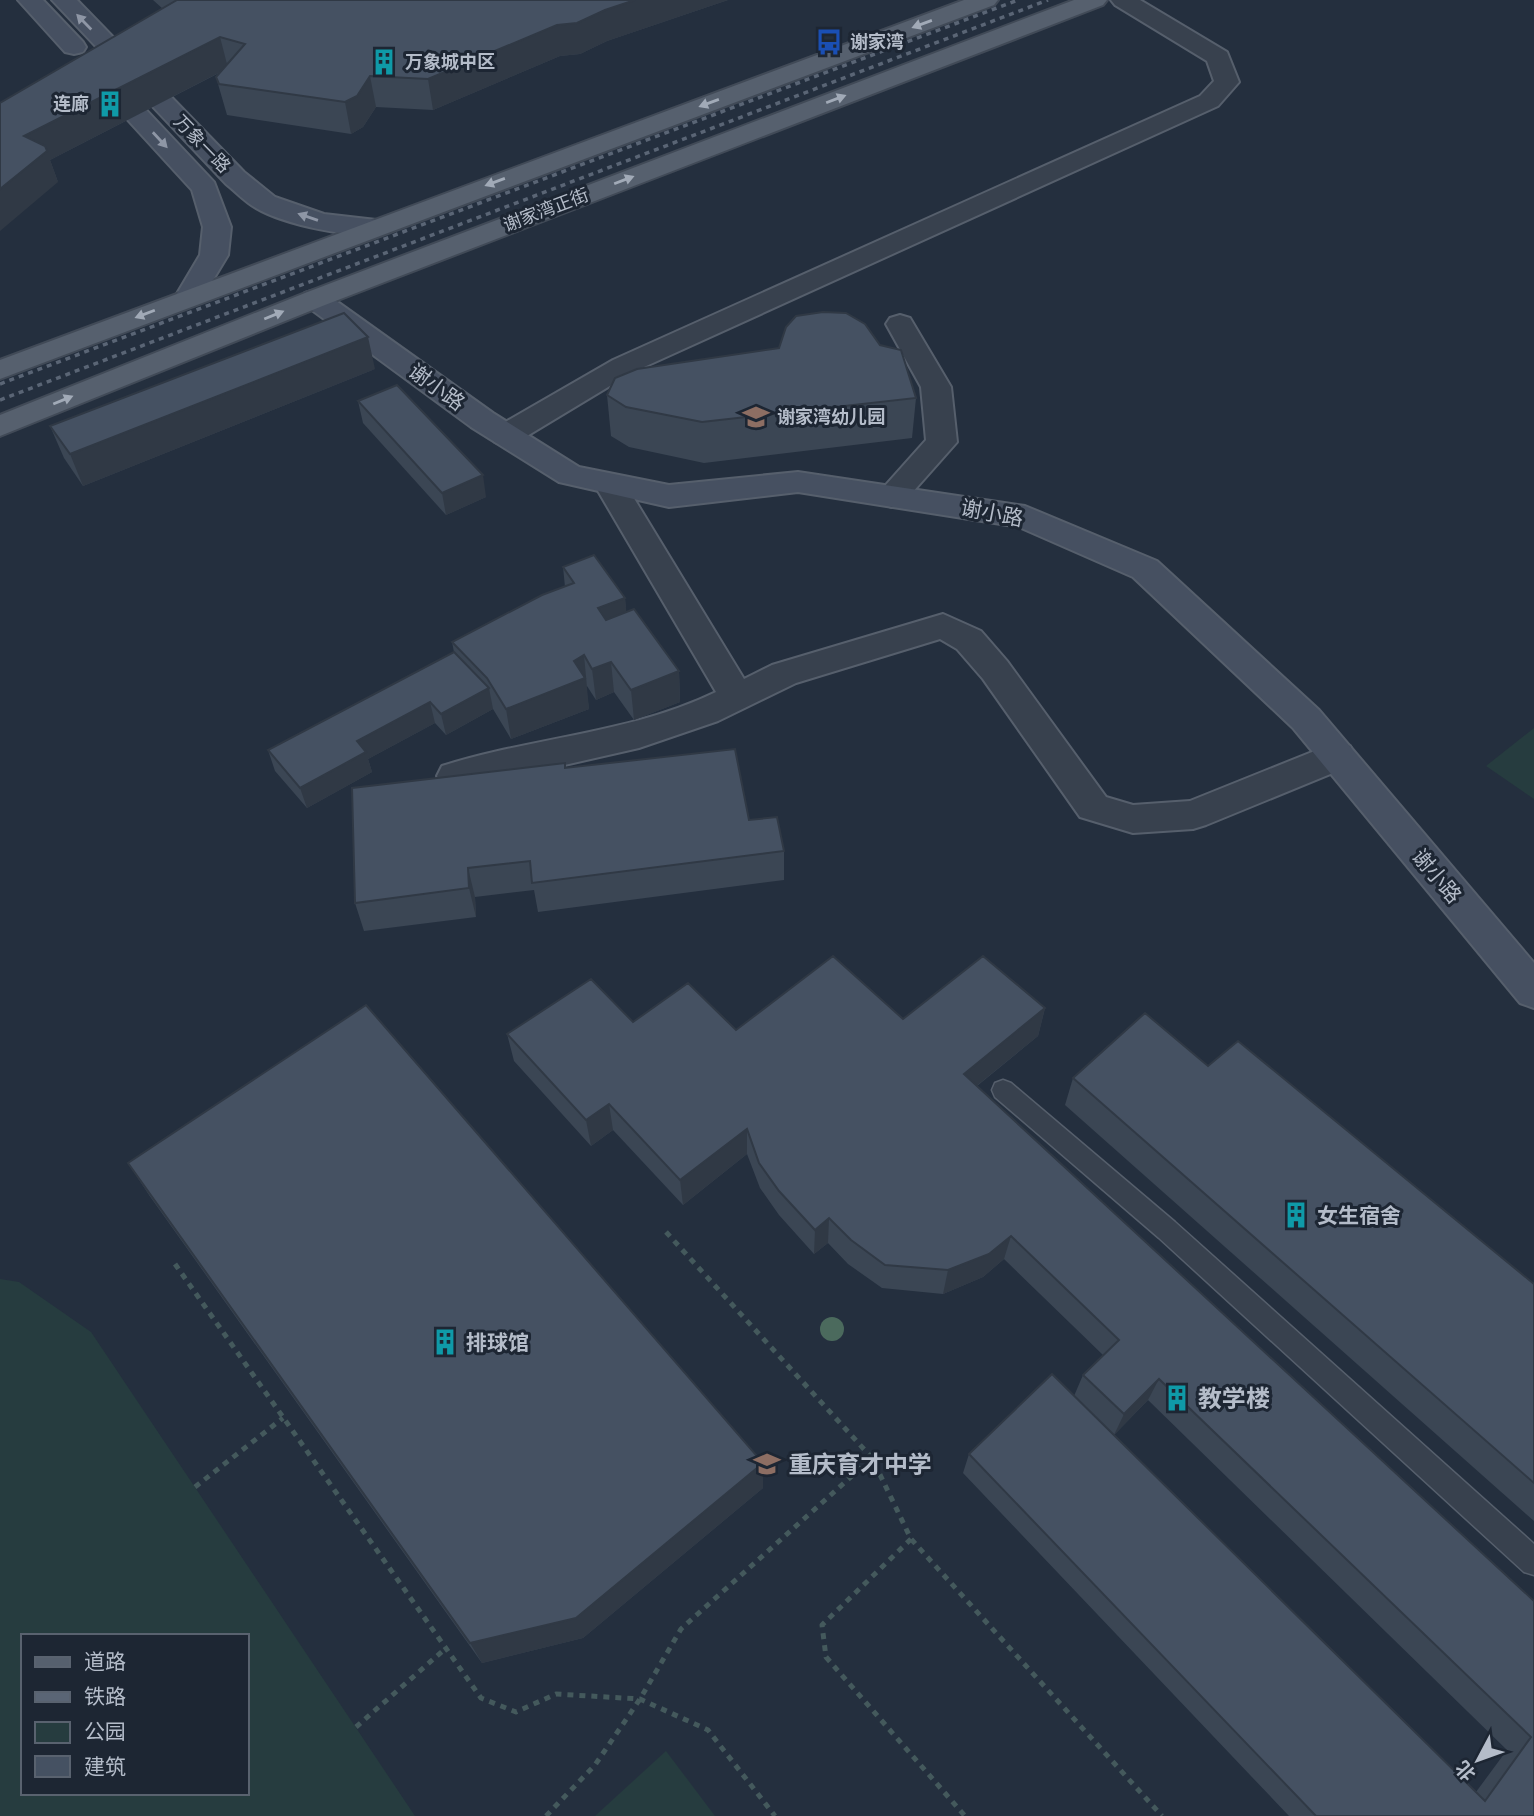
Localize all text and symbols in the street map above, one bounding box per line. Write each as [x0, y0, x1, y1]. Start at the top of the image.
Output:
one-way arrow [76, 13, 93, 30]
one-way arrow [912, 18, 933, 29]
bus stop icon: 谢家湾 [814, 27, 844, 57]
place label: 谢家湾 [850, 31, 904, 53]
building icon: 万象城中区 [369, 47, 399, 77]
place label: 万象城中区 [405, 51, 495, 73]
building icon: 连廊 [95, 89, 125, 119]
place label: 连廊 [53, 93, 89, 115]
one-way arrow [826, 93, 847, 104]
one-way arrow [698, 98, 719, 109]
street label: 万象一路 [169, 110, 235, 178]
one-way arrow [152, 131, 168, 148]
one-way arrow [613, 175, 634, 186]
one-way arrow [485, 177, 506, 188]
street label: 谢家湾正街 [500, 184, 592, 236]
one-way arrow [297, 211, 318, 222]
one-way arrow [135, 309, 156, 320]
one-way arrow [264, 309, 285, 320]
street label: 谢小路 [404, 358, 470, 416]
one-way arrow [53, 395, 74, 406]
school or university icon: 谢家湾幼儿园 [741, 402, 771, 432]
place label: 谢家湾幼儿园 [777, 406, 885, 428]
street label: 谢小路 [959, 495, 1025, 531]
street label: 谢小路 [1407, 844, 1467, 908]
building icon: 女生宿舍 [1281, 1200, 1311, 1230]
place label: 女生宿舍 [1317, 1203, 1401, 1228]
building icon: 排球馆 [430, 1327, 460, 1357]
place label: 排球馆 [466, 1330, 529, 1355]
building icon: 教学楼 [1162, 1383, 1192, 1413]
place label: 教学楼 [1198, 1384, 1270, 1413]
school or university icon: 重庆育才中学 [752, 1449, 782, 1479]
place label: 重庆育才中学 [788, 1450, 932, 1479]
legend [21, 1634, 248, 1795]
text: 道路 [84, 1649, 126, 1674]
text: 铁路 [84, 1684, 126, 1709]
text: 公园 [84, 1719, 126, 1744]
north arrow [1443, 1725, 1513, 1795]
text: 建筑 [84, 1754, 126, 1779]
text: 北 [1451, 1756, 1480, 1786]

